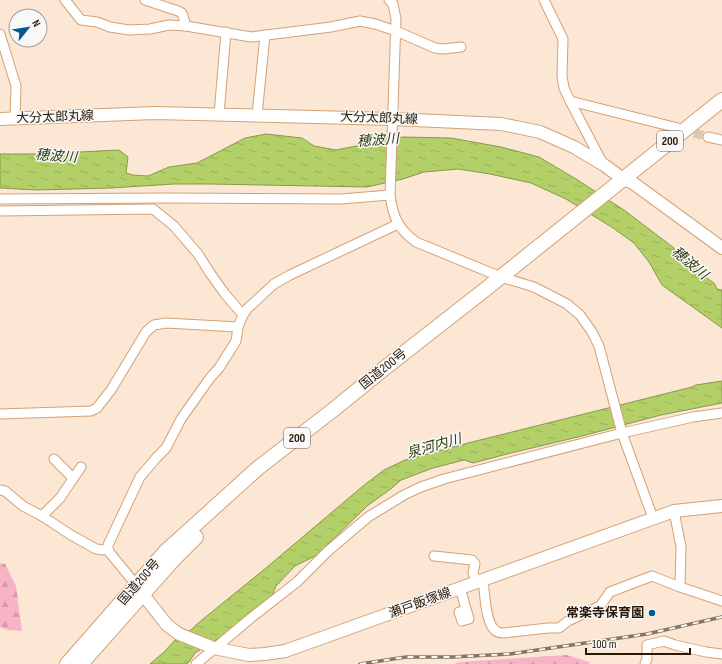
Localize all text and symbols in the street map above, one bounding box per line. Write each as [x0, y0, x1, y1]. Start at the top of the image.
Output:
north arrow [8, 8, 48, 48]
text: N [29, 17, 43, 29]
street label: 大分太郎丸線 [16, 108, 94, 126]
street label: 大分太郎丸線 [340, 109, 418, 127]
water label: 穂波川 [356, 130, 402, 150]
road number: 200 [657, 131, 683, 151]
water label: 穂波川 [34, 146, 80, 166]
water label: 穂波川 [668, 243, 713, 284]
street label: 国道200号 [356, 345, 410, 393]
road number: 200 [284, 428, 310, 448]
water label: 泉河内川 [405, 430, 465, 462]
street label: 国道200号 [115, 556, 163, 608]
street label: 瀬戸飯塚線 [387, 584, 453, 622]
place label: 常楽寺保育園 [566, 605, 644, 621]
marker: 常楽寺保育園 [647, 608, 657, 618]
scale bar [586, 630, 690, 656]
text: 100 m [592, 637, 617, 652]

